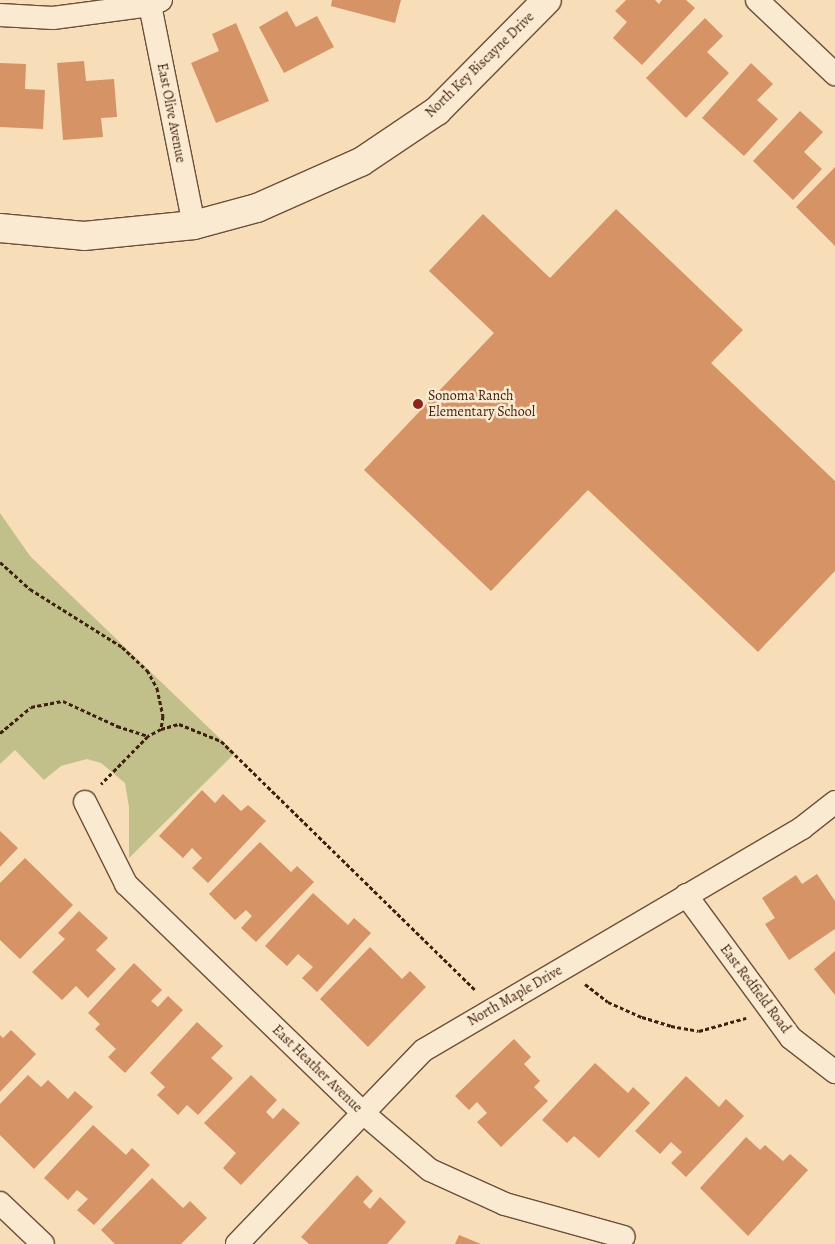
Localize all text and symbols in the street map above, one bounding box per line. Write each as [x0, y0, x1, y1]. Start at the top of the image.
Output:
street label: North Key Biscayne Drive [422, 9, 538, 121]
street label: East Olive Avenue [153, 62, 189, 164]
place label: Sonoma Ranch Elementary School [428, 388, 535, 421]
marker: Sonoma Ranch Elementary School [412, 398, 424, 410]
street label: East Redfield Road [716, 941, 794, 1037]
street label: North Maple Drive [465, 962, 565, 1030]
street label: East Heather Avenue [268, 1022, 366, 1116]

